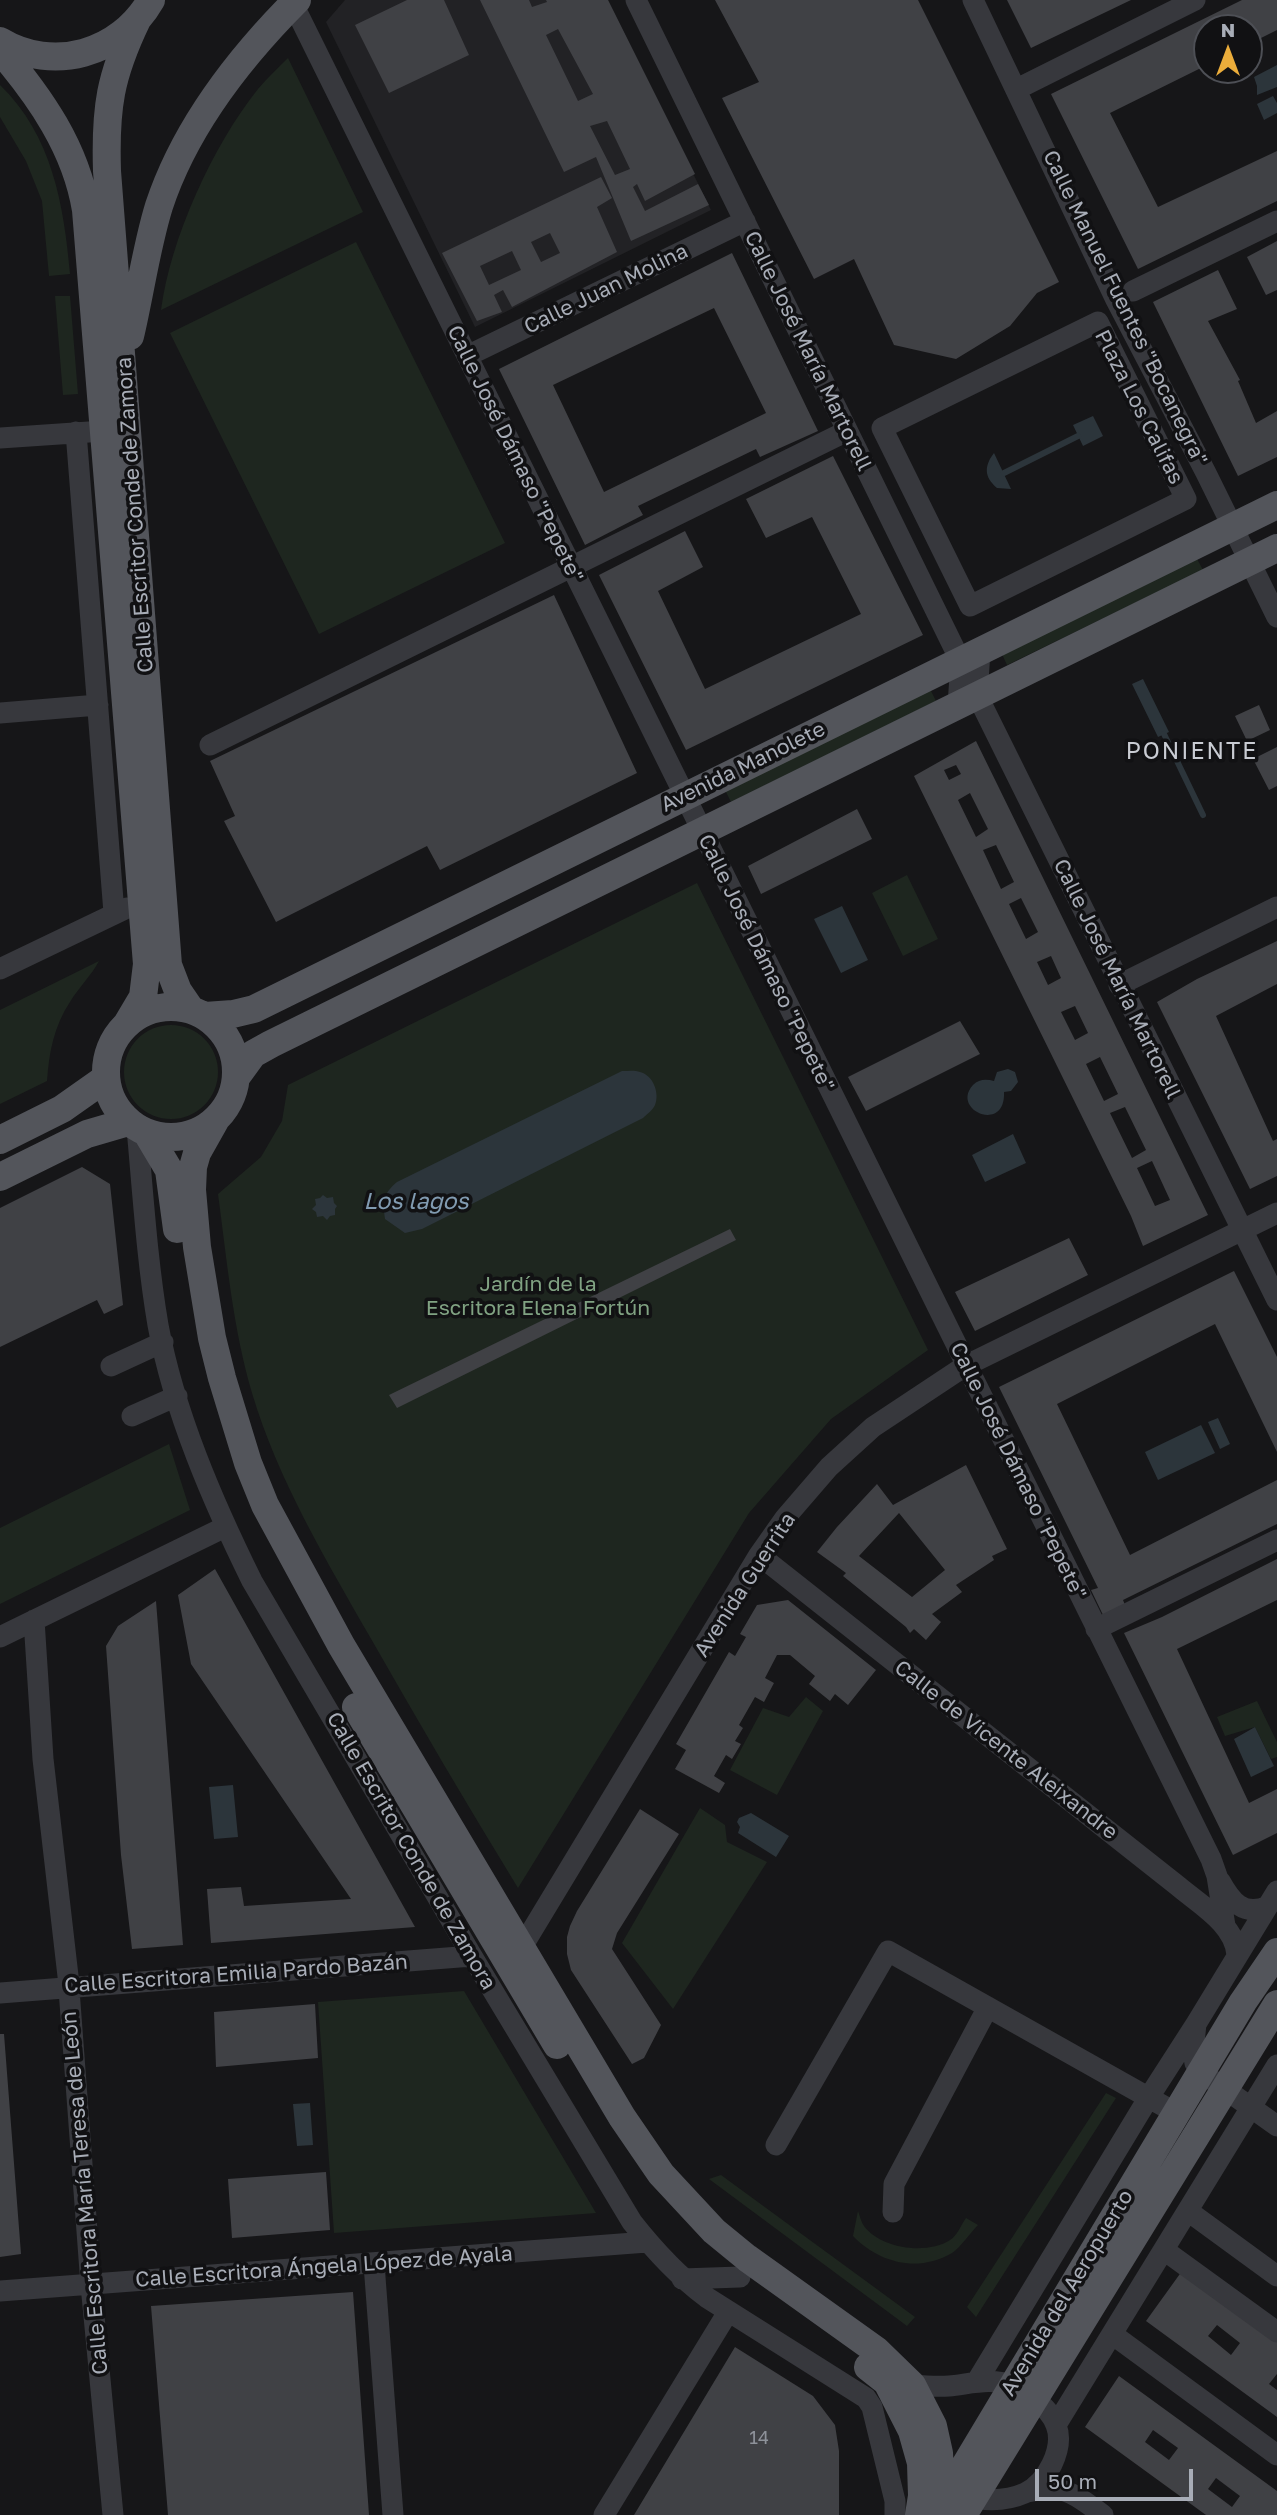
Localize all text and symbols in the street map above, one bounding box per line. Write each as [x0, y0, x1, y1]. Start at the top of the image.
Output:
north arrow [1193, 14, 1263, 84]
text: N [1221, 18, 1235, 41]
street label: Calle Manuel Fuentes "Bocanegra" [1037, 146, 1213, 470]
street label: Calle José María Martorell [739, 227, 877, 475]
street label: Calle Juan Molina [520, 238, 692, 340]
street label: Calle José Dámaso "Pepete" [442, 321, 588, 587]
street label: Plaza Los Califas [1089, 326, 1189, 488]
street label: Calle Escritor Conde de Zamora [111, 356, 159, 674]
street label: Avenida Manolete [657, 716, 829, 818]
district label: PONIENTE [1127, 738, 1257, 766]
street label: Calle José Dámaso "Pepete" [693, 830, 839, 1096]
street label: Calle José María Martorell [1048, 855, 1186, 1103]
water label: Los lagos [363, 1188, 469, 1216]
park label: Jardín de la Escritora Elena Fortún [426, 1271, 650, 1321]
street label: Calle José Dámaso "Pepete" [945, 1338, 1091, 1604]
street label: Avenida Guerrita [689, 1508, 801, 1662]
street label: Calle de Vicente Aleixandre [889, 1655, 1123, 1845]
street label: Calle Escritor Conde de Zamora [321, 1708, 501, 1994]
street label: Calle Escritora Emilia Pardo Bazán [63, 1949, 409, 1999]
street label: Calle Escritora María Teresa de León [57, 2010, 113, 2376]
street label: Avenida del Aeropuerto [995, 2185, 1139, 2401]
street label: Calle Escritora Ángela López de Ayala [134, 2241, 514, 2293]
house number: 14 [749, 2427, 769, 2449]
scale bar [1039, 2456, 1196, 2500]
text: 50 m [1048, 2468, 1097, 2494]

